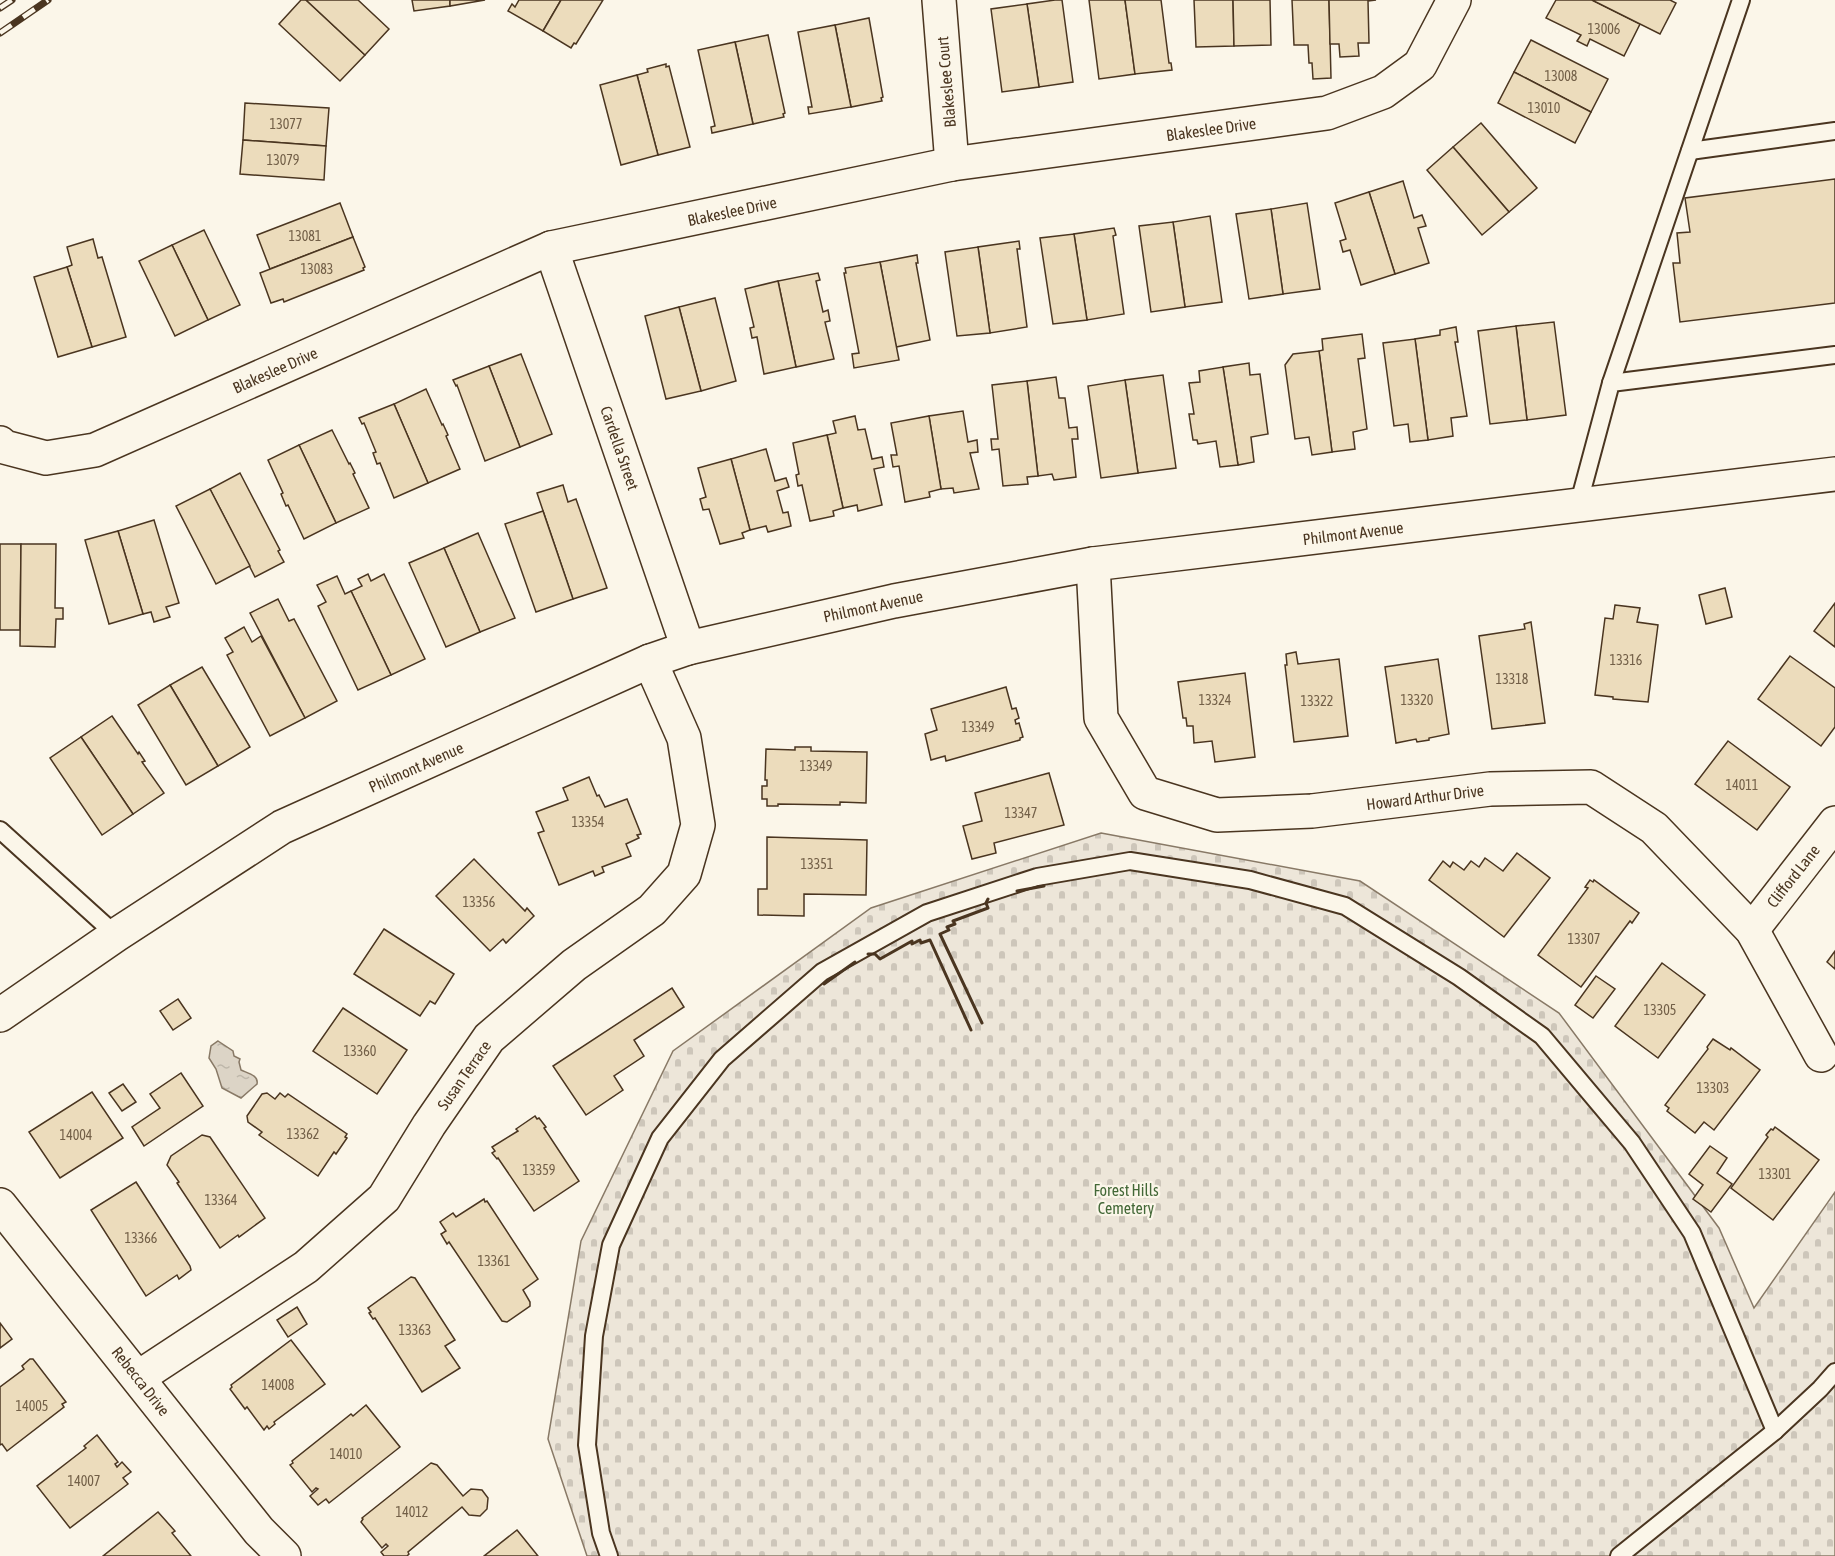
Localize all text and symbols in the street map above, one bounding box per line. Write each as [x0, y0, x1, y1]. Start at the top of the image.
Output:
house number: 13006 [1588, 21, 1621, 37]
street label: Blakeslee Court [933, 35, 959, 128]
house number: 13008 [1545, 68, 1578, 84]
house number: 13010 [1528, 100, 1561, 116]
street label: Blakeslee Drive [1165, 114, 1257, 144]
house number: 13077 [270, 116, 302, 132]
house number: 13079 [267, 152, 299, 168]
street label: Blakeslee Drive [686, 193, 778, 229]
house number: 13081 [289, 228, 321, 244]
house number: 13083 [301, 261, 333, 277]
street label: Blakeslee Drive [230, 343, 320, 397]
street label: Cardella Street [597, 404, 643, 493]
street label: Philmont Avenue [1302, 518, 1404, 548]
street label: Philmont Avenue [822, 587, 924, 625]
house number: 13316 [1610, 652, 1643, 668]
house number: 13318 [1496, 671, 1529, 687]
house number: 13324 [1199, 692, 1232, 708]
house number: 13320 [1401, 692, 1434, 708]
house number: 13322 [1301, 693, 1333, 709]
house number: 13349 [962, 719, 994, 735]
street label: Philmont Avenue [366, 738, 466, 796]
house number: 13349 [800, 758, 832, 774]
house number: 14011 [1726, 777, 1758, 793]
street label: Howard Arthur Drive [1365, 781, 1485, 813]
house number: 13347 [1005, 805, 1037, 821]
house number: 13354 [572, 814, 605, 830]
street label: Clifford Lane [1763, 841, 1823, 911]
house number: 13351 [801, 856, 833, 872]
house number: 13356 [463, 894, 496, 910]
house number: 13307 [1568, 931, 1600, 947]
house number: 13305 [1644, 1002, 1676, 1018]
street label: Susan Terrace [434, 1037, 494, 1113]
house number: 13360 [344, 1043, 377, 1059]
house number: 13303 [1697, 1080, 1729, 1096]
house number: 13362 [287, 1126, 319, 1142]
house number: 14004 [60, 1127, 93, 1143]
house number: 13359 [523, 1162, 555, 1178]
house number: 13301 [1759, 1166, 1791, 1182]
park label: Forest Hills Cemetery [1093, 1181, 1159, 1218]
house number: 13364 [205, 1192, 238, 1208]
house number: 13366 [125, 1230, 158, 1246]
house number: 13361 [478, 1253, 510, 1269]
house number: 13363 [399, 1322, 431, 1338]
street label: Rebecca Drive [108, 1343, 174, 1419]
house number: 14008 [262, 1377, 295, 1393]
house number: 14005 [16, 1398, 48, 1414]
house number: 14010 [330, 1446, 363, 1462]
house number: 14007 [68, 1473, 100, 1489]
house number: 14012 [396, 1504, 428, 1520]

